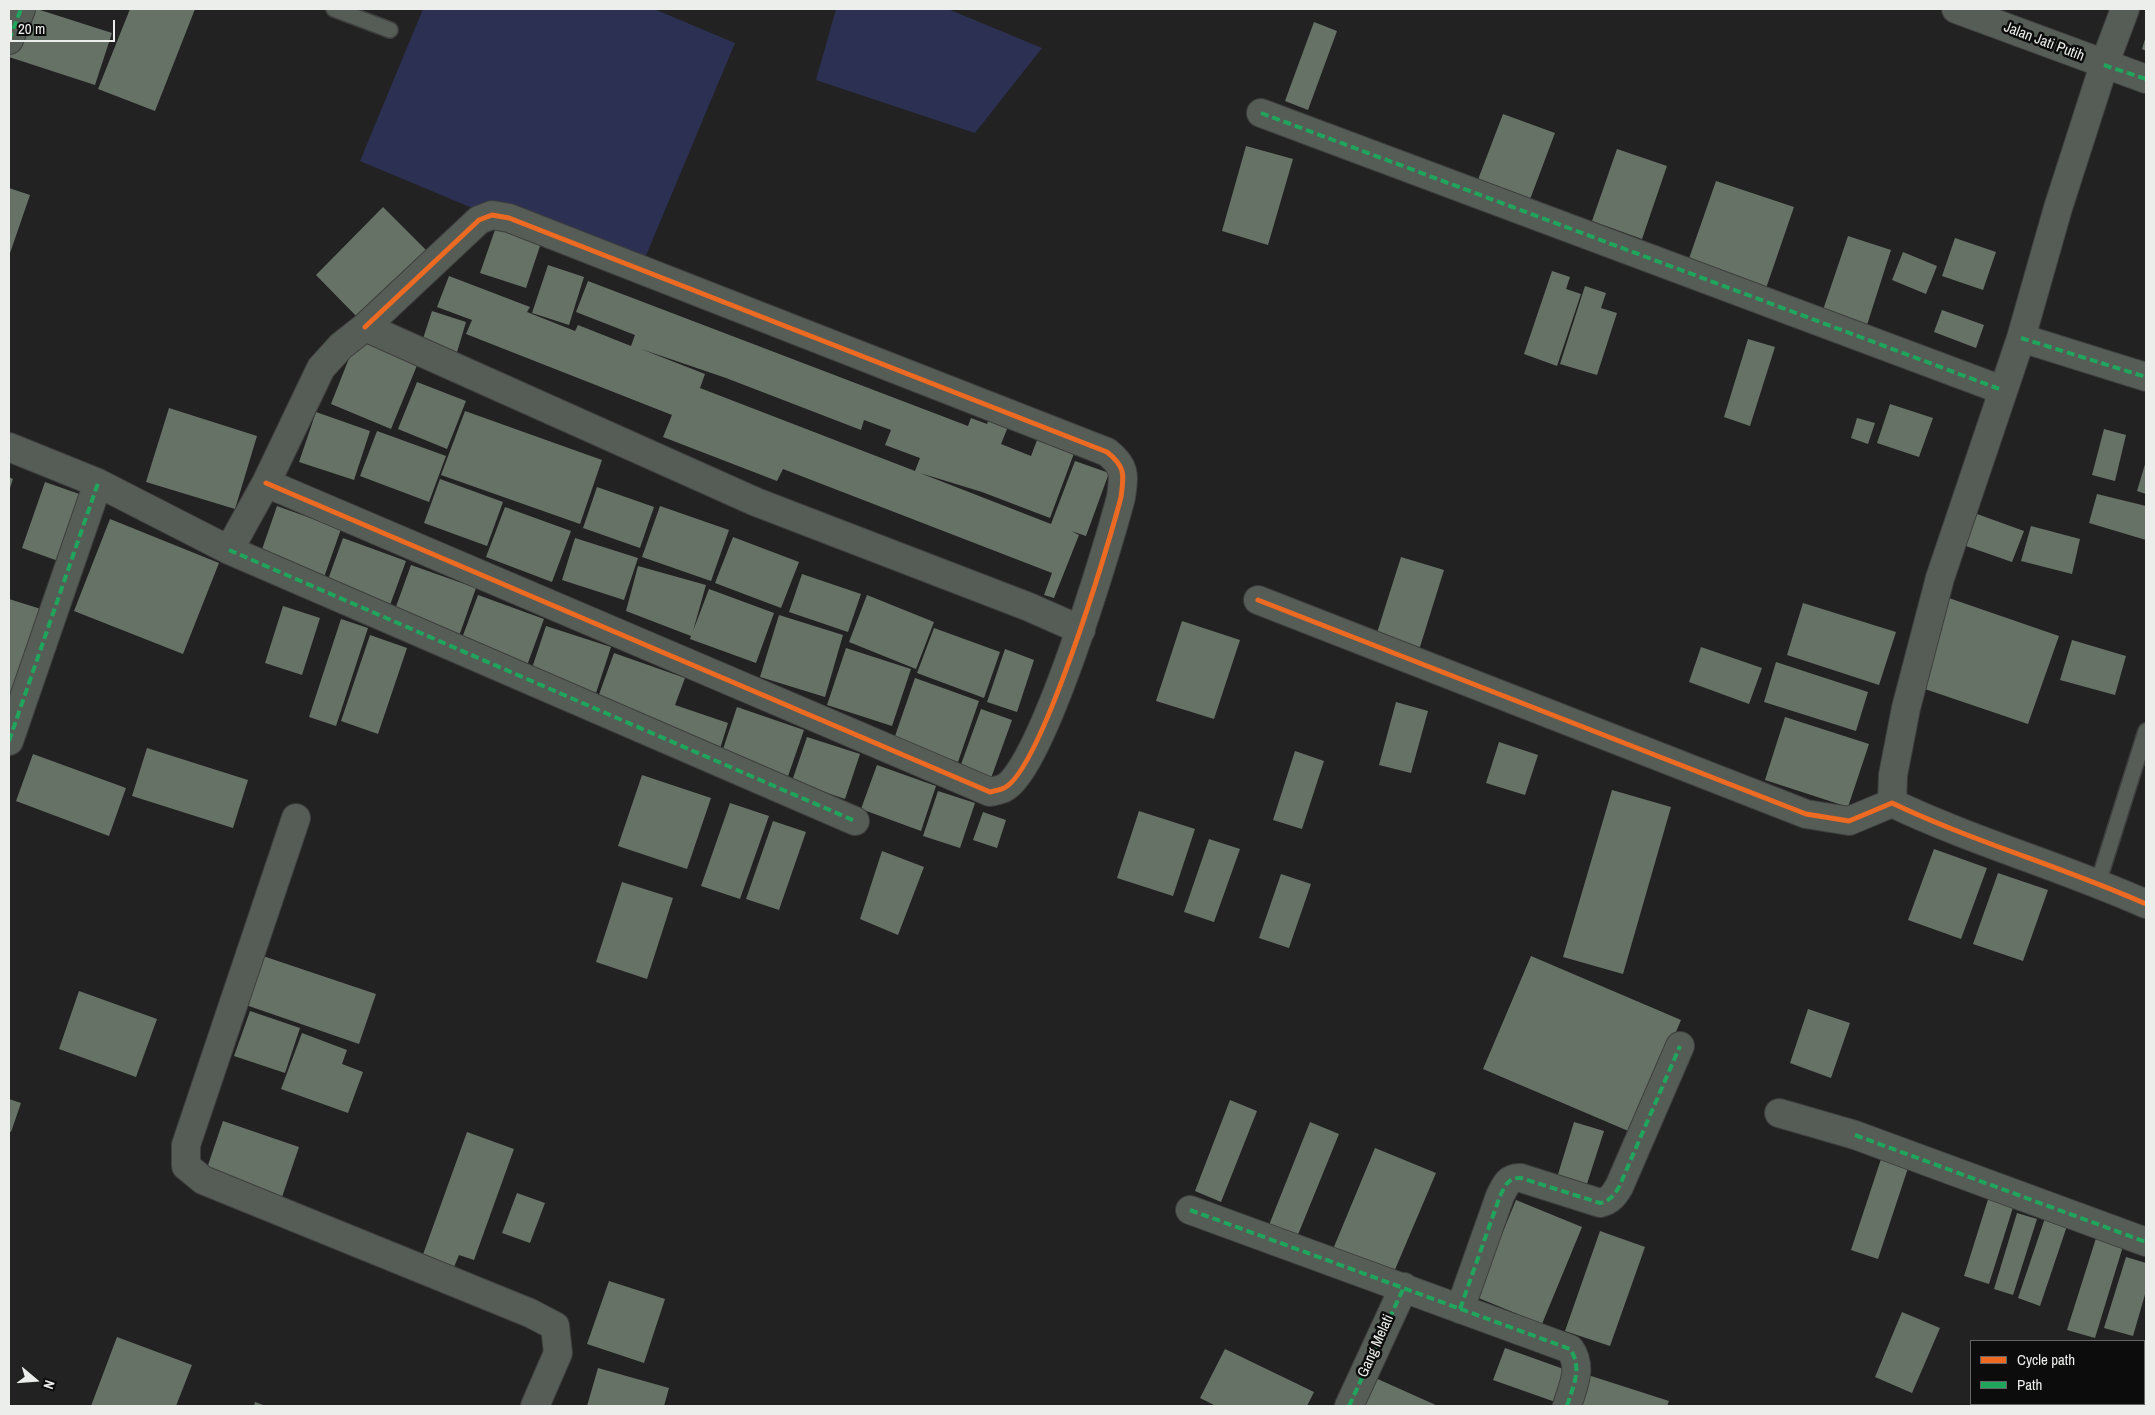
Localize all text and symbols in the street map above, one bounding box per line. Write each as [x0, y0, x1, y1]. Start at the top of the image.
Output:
scale bar [12, 10, 118, 42]
text: 20 m [18, 18, 45, 39]
street label: Jalan Jati Putih [2001, 18, 2087, 66]
street label: Gang Melati [1354, 1312, 1398, 1380]
legend [1970, 1340, 2145, 1405]
text: Cycle path [2017, 1349, 2075, 1370]
north arrow [10, 1355, 60, 1405]
text: Path [2017, 1374, 2042, 1395]
text: N [39, 1378, 59, 1391]

